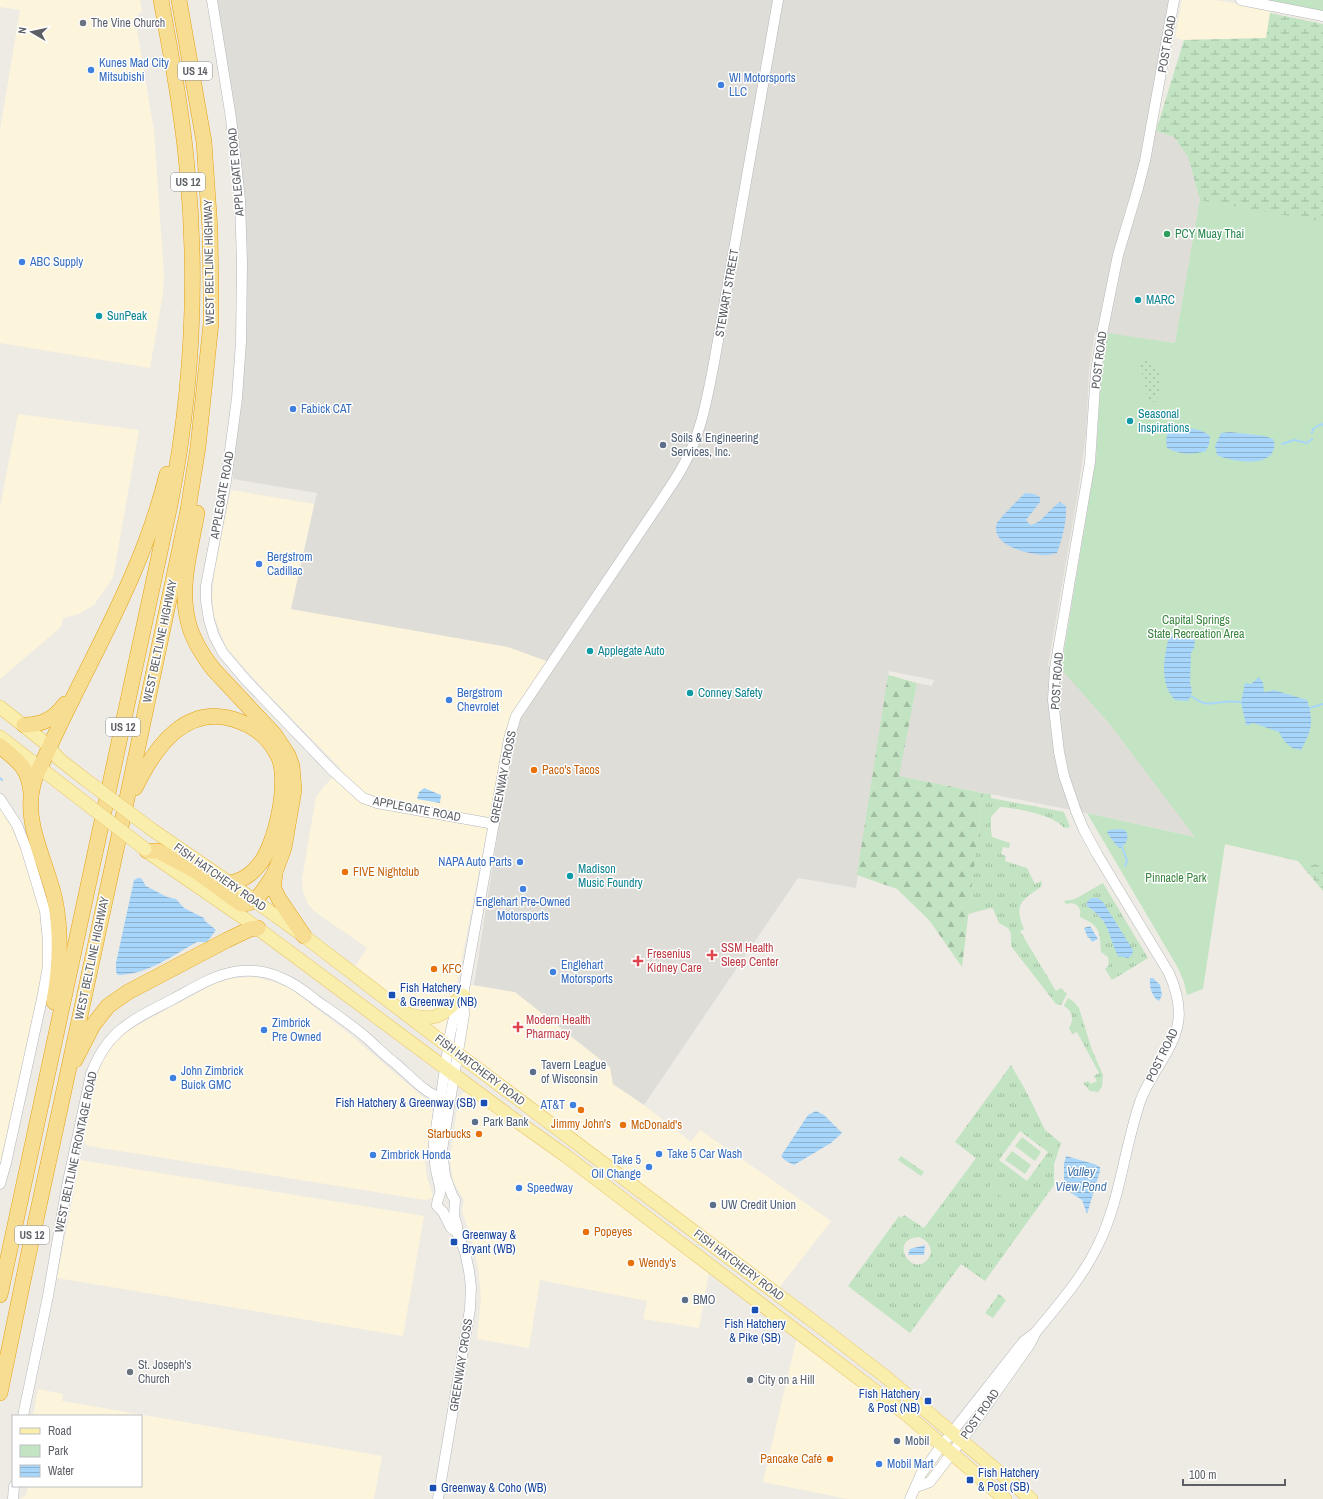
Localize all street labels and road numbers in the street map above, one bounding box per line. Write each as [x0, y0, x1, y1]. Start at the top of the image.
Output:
street label: POST ROAD [1154, 14, 1180, 74]
road number: US 14 [178, 62, 212, 80]
street label: APPLEGATE ROAD [224, 127, 248, 218]
road number: US 12 [171, 173, 205, 191]
street label: WEST BELTLINE HIGHWAY [200, 199, 218, 325]
street label: STEWART STREET [711, 248, 743, 338]
street label: POST ROAD [1088, 330, 1110, 390]
street label: APPLEGATE ROAD [206, 450, 238, 541]
street label: WEST BELTLINE HIGHWAY [139, 578, 181, 704]
street label: POST ROAD [1047, 652, 1067, 710]
road number: US 12 [106, 718, 140, 736]
street label: GREENWAY CROSS [486, 729, 520, 825]
street label: APPLEGATE ROAD [371, 792, 462, 825]
street label: FISH HATCHERY ROAD [171, 839, 269, 915]
street label: WEST BELTLINE HIGHWAY [71, 895, 113, 1021]
street label: POST ROAD [1142, 1026, 1182, 1084]
street label: FISH HATCHERY ROAD [432, 1031, 528, 1109]
street label: WEST BELTLINE FRONTAGE ROAD [51, 1070, 101, 1234]
road number: US 12 [15, 1226, 49, 1244]
street label: FISH HATCHERY ROAD [691, 1226, 787, 1304]
street label: GREENWAY CROSS [446, 1317, 476, 1413]
street label: POST ROAD [957, 1386, 1003, 1442]

